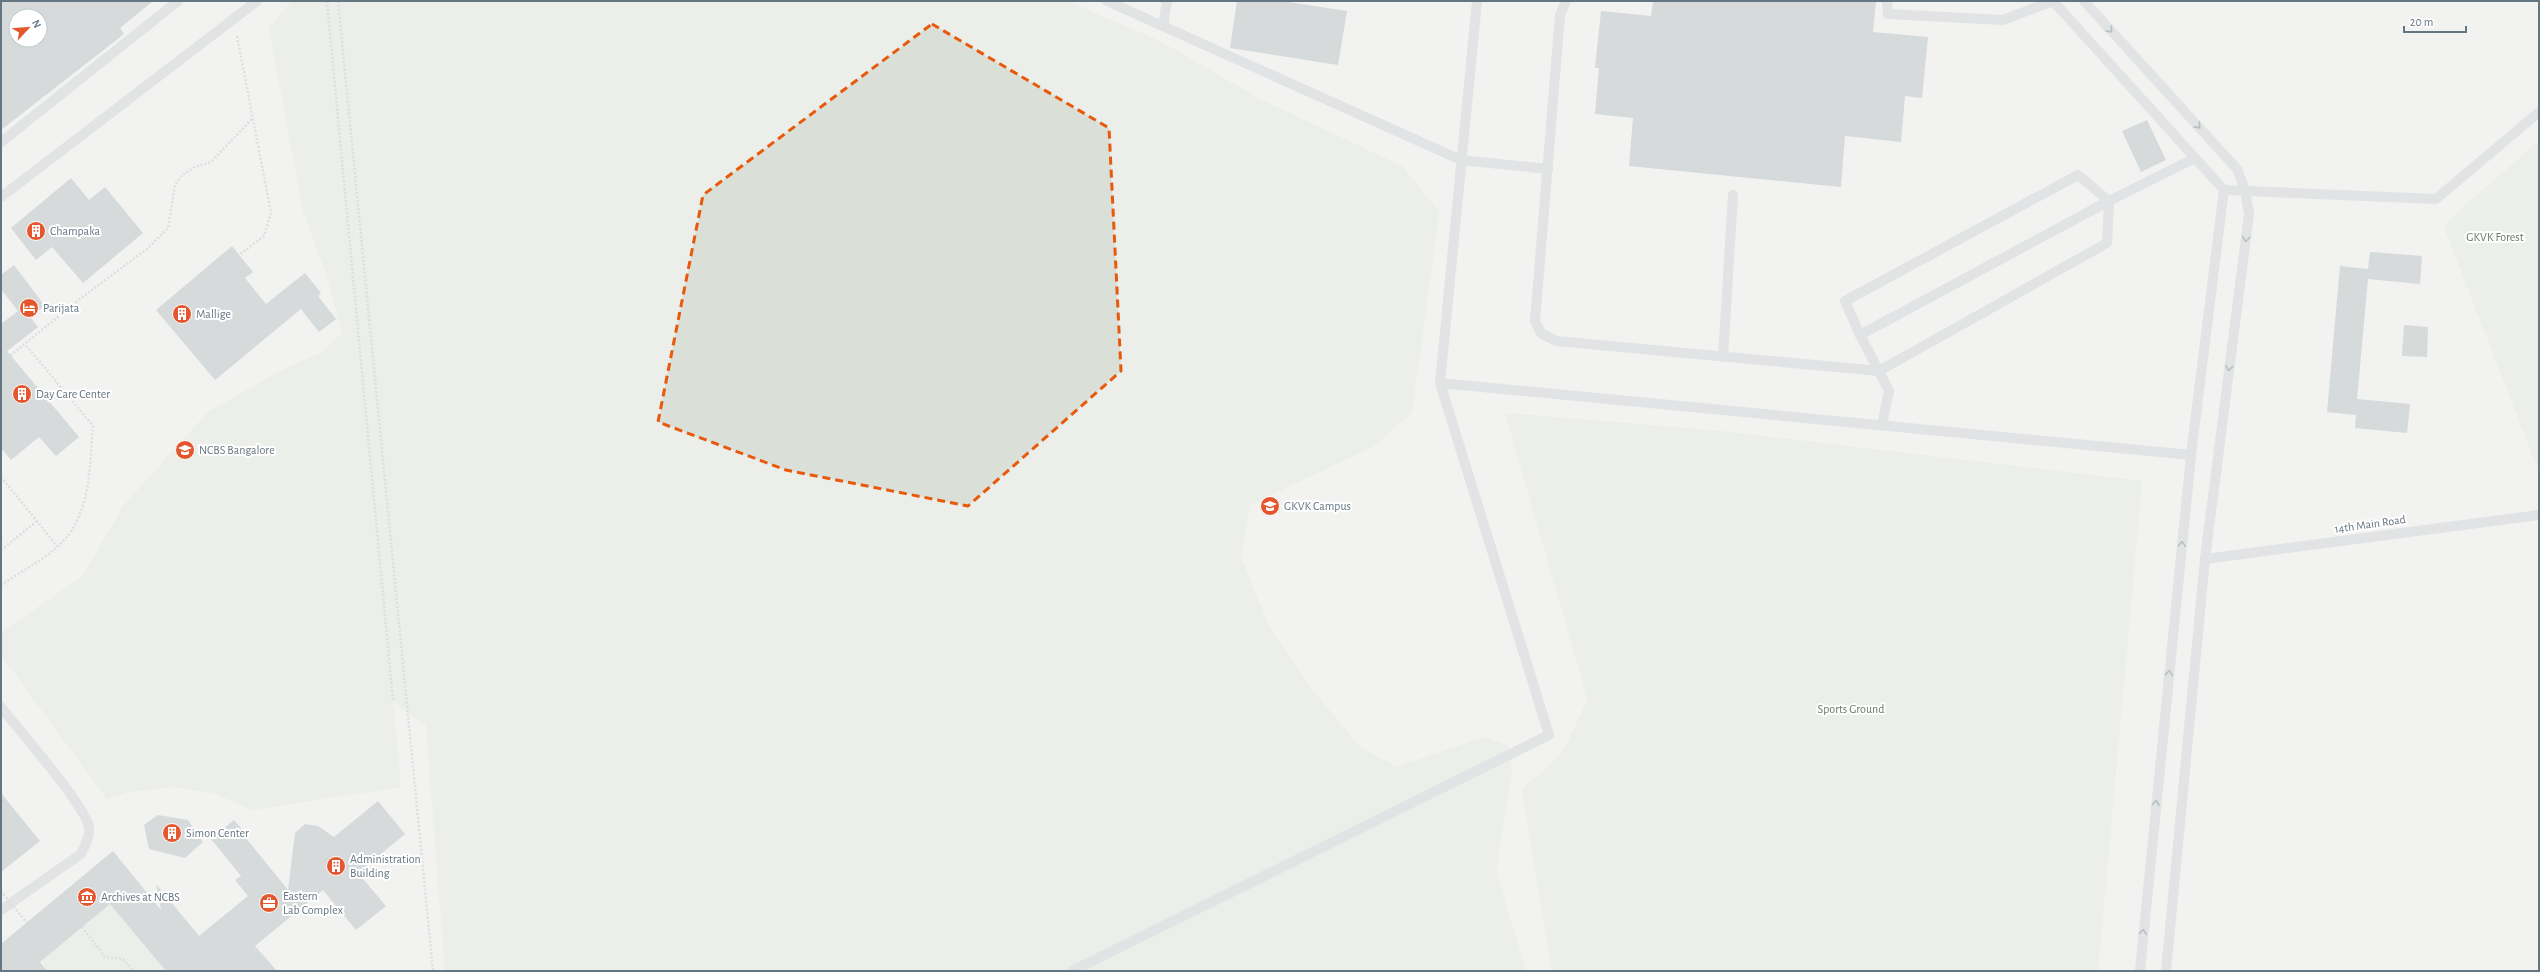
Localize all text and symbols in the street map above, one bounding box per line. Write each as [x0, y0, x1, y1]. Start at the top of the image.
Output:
north arrow [8, 8, 48, 48]
scale bar [2404, 8, 2466, 34]
text: 20 m [2410, 16, 2433, 28]
text: N [30, 18, 43, 30]
one-way arrow [2106, 25, 2113, 33]
one-way arrow [2193, 121, 2201, 129]
building icon: Champaka [25, 220, 47, 242]
place label: Champaka [50, 225, 100, 237]
park label: GKVK Forest [2466, 231, 2524, 243]
one-way arrow [2241, 236, 2250, 242]
hotel icon: Parijata [18, 297, 40, 319]
place label: Parijata [43, 302, 80, 315]
building icon: Mallige [171, 303, 193, 325]
place label: Mallige [196, 308, 231, 320]
one-way arrow [2225, 365, 2234, 371]
building icon: Day Care Center [11, 383, 33, 405]
place label: Day Care Center [36, 388, 110, 401]
school or university icon: NCBS Bangalore [174, 439, 196, 461]
place label: NCBS Bangalore [199, 444, 275, 456]
school or university icon: GKVK Campus [1259, 495, 1281, 517]
place label: GKVK Campus [1284, 500, 1351, 512]
street label: 14th Main Road [2334, 513, 2406, 535]
one-way arrow [2177, 541, 2186, 547]
one-way arrow [2164, 670, 2173, 676]
park label: Sports Ground [1818, 703, 1884, 715]
one-way arrow [2152, 800, 2161, 806]
building icon: Simon Center [161, 822, 183, 844]
place label: Simon Center [186, 827, 249, 839]
place label: Administration Building [350, 853, 421, 879]
building icon: Administration Building [325, 855, 347, 877]
museum icon: Archives at NCBS [76, 886, 98, 908]
place label: Eastern Lab Complex [283, 890, 343, 916]
place label: Archives at NCBS [101, 891, 180, 903]
office icon: Eastern Lab Complex [258, 892, 280, 914]
one-way arrow [2139, 929, 2148, 935]

